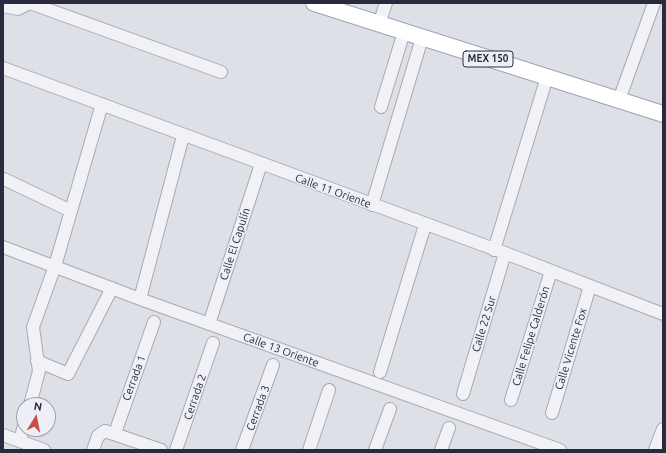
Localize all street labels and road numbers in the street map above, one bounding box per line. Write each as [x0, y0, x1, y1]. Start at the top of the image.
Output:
road number: MEX 150 [463, 51, 513, 67]
street label: Calle 11 Oriente [293, 171, 373, 211]
street label: Calle El Capulín [217, 206, 253, 282]
street label: Calle Felipe Calderón [510, 284, 552, 388]
street label: Calle 22 Sur [469, 294, 499, 354]
street label: Calle Vicente Fox [552, 307, 590, 391]
street label: Calle 13 Oriente [241, 330, 321, 370]
street label: Cerrada 1 [120, 353, 148, 403]
street label: Cerrada 2 [181, 372, 209, 422]
street label: Cerrada 3 [244, 383, 272, 433]

